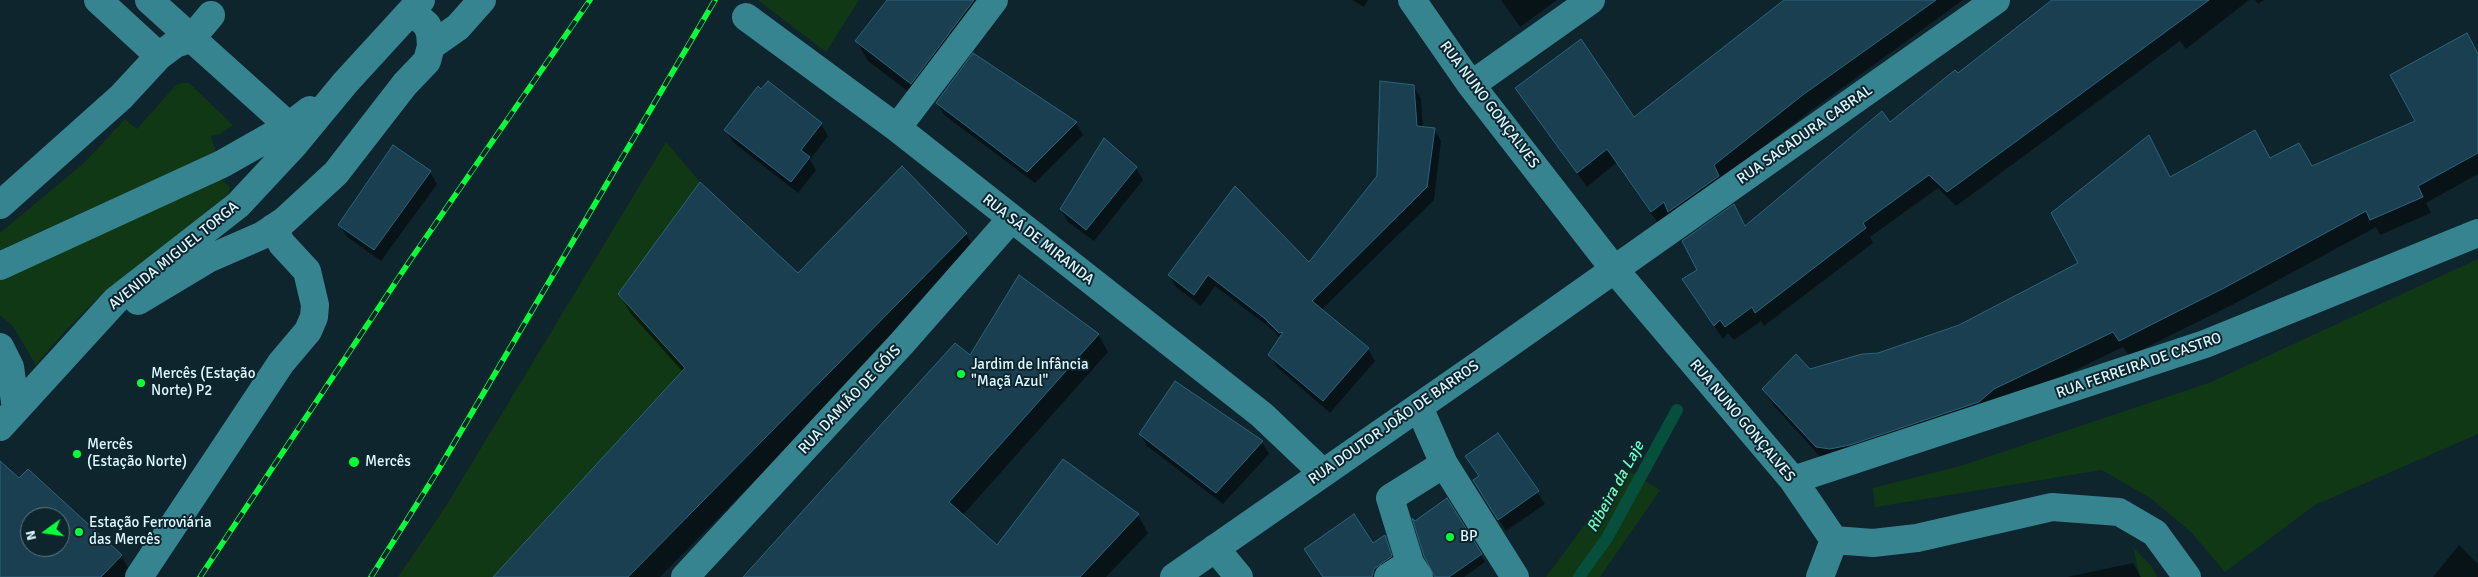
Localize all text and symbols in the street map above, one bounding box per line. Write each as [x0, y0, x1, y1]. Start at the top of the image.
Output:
street label: RUA NUNO GONÇALVES [1435, 38, 1543, 172]
street label: RUA SACADURA CABRAL [1734, 81, 1876, 189]
street label: RUA SÁ DE MIRANDA [979, 191, 1097, 289]
street label: AVENIDA MIGUEL TORGA [105, 198, 243, 314]
street label: RUA FERREIRA DE CASTRO [2054, 329, 2224, 403]
street label: RUA DAMIÃO DE GÓIS [795, 342, 905, 458]
place label: Jardim de Infância "Maçã Azul" [971, 356, 1089, 391]
street label: RUA NUNO GONÇALVES [1685, 356, 1799, 486]
street label: RUA DOUTOR JOÃO DE BARROS [1305, 357, 1483, 489]
place label: Mercês (Estação Norte) P2 [151, 365, 255, 400]
marker: Jardim de Infância "Maçã Azul" [955, 368, 967, 380]
marker: Mercês (Estação Norte) P2 [135, 377, 147, 389]
place label: Mercês (Estação Norte) [87, 436, 187, 471]
water label: Ribeira da Laje [1583, 438, 1649, 536]
marker: Mercês (Estação Norte) [71, 448, 83, 460]
place label: Mercês [365, 453, 411, 471]
marker: Mercês [347, 455, 361, 469]
north arrow [20, 507, 70, 557]
place label: Estação Ferroviária das Mercês [89, 514, 212, 549]
marker: Estação Ferroviária das Mercês [73, 526, 85, 538]
place label: BP [1460, 528, 1478, 546]
text: N [22, 529, 40, 542]
marker: BP [1444, 531, 1456, 543]

